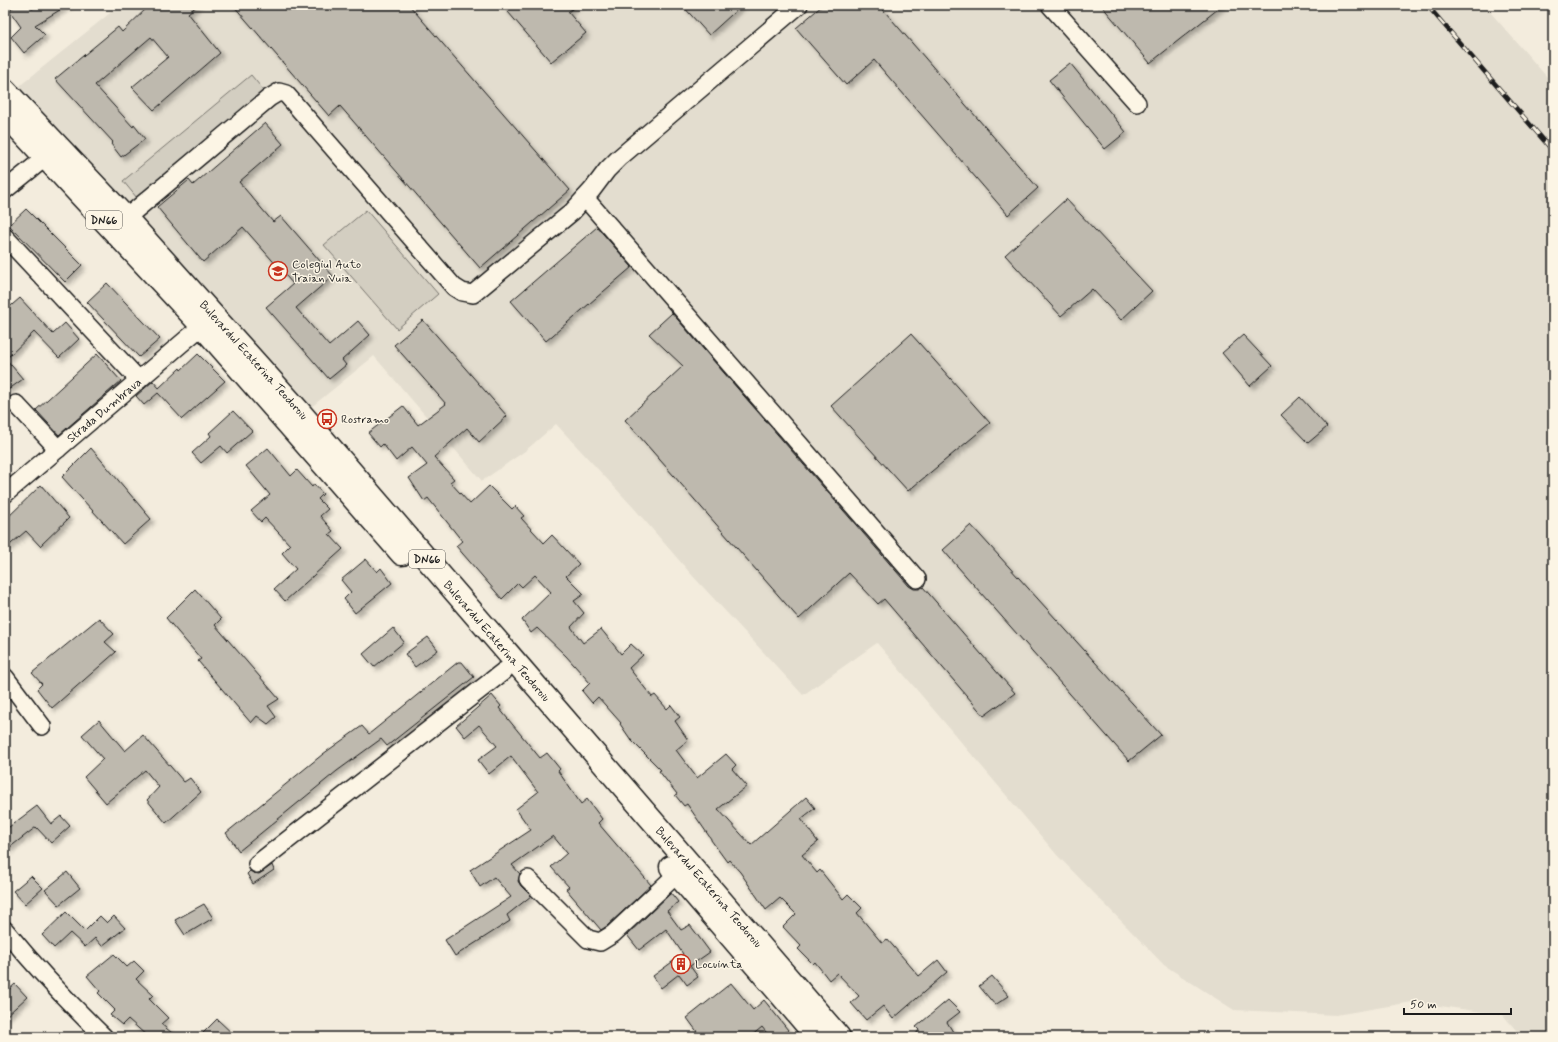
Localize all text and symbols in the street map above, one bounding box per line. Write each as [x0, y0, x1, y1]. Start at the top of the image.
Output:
road number: DN66 [86, 211, 122, 229]
place label: Colegiul Auto Traian Vuia [292, 257, 361, 287]
school or university icon: Colegiul Auto Traian Vuia [267, 260, 289, 282]
street label: Bulevardul Ecaterina Teodoroiu [195, 298, 311, 424]
street label: Strada Dumbrava [64, 375, 145, 447]
bus stop icon: Rostramo [316, 408, 338, 430]
place label: Rostramo [341, 412, 389, 428]
road number: DN66 [409, 550, 445, 568]
street label: Bulevardul Ecaterina Teodoroiu [439, 578, 553, 705]
street label: Bulevardul Ecaterina Teodoroiu [651, 824, 765, 951]
building icon: Locuinta [670, 953, 692, 975]
place label: Locuinta [695, 957, 742, 973]
scale bar [1404, 990, 1511, 1016]
text: 50 m [1410, 997, 1437, 1013]

